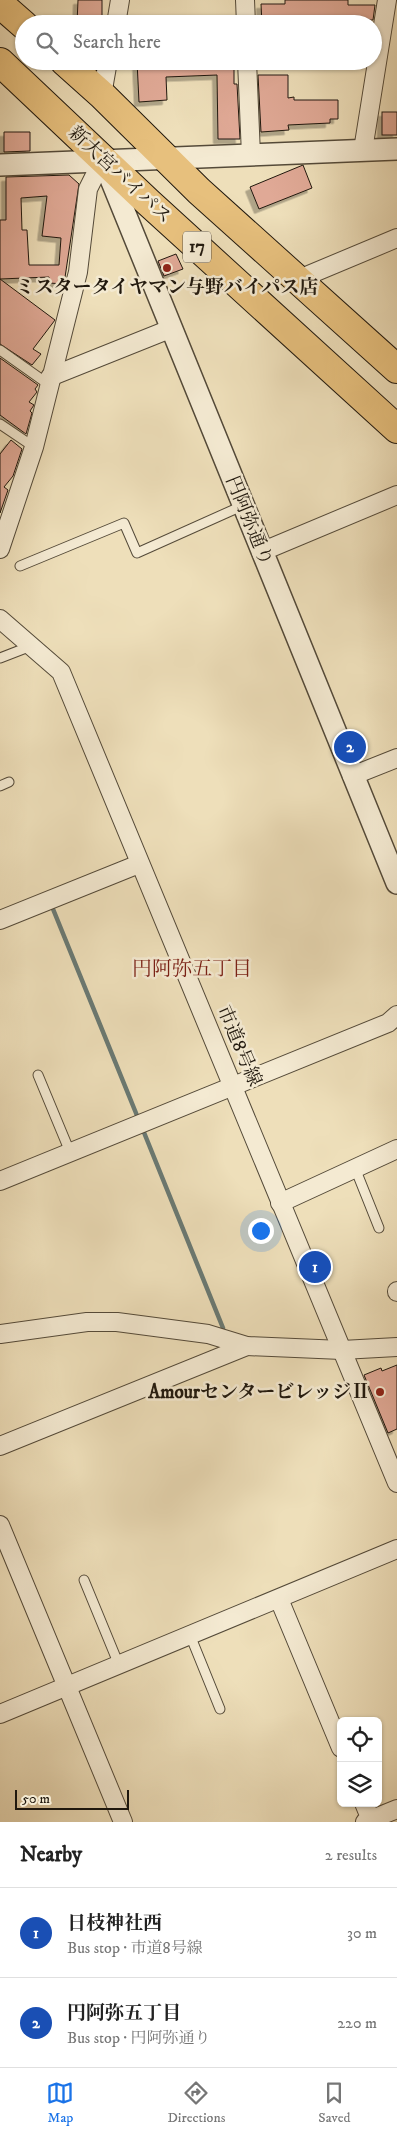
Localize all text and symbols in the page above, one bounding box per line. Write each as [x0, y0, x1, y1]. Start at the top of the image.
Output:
search box [15, 15, 382, 70]
icon: search [33, 29, 61, 57]
text: Search here [73, 31, 161, 54]
street label: 新大宮バイパス [64, 121, 176, 229]
road number: 17 [183, 232, 211, 262]
marker: ミスタータイヤマン与野バイパス店 [161, 262, 173, 274]
place label: ミスタータイヤマン与野バイパス店 [15, 276, 319, 299]
street label: 円阿弥通り [221, 473, 277, 569]
pin: 2 [334, 728, 366, 766]
district label: 円阿弥五丁目 [132, 957, 252, 982]
street label: 市道8号線 [212, 1002, 266, 1090]
your location [248, 1218, 274, 1244]
pin: 1 [299, 1248, 331, 1286]
place label: AmourセンタービレッジⅡ [147, 1381, 370, 1404]
marker: AmourセンタービレッジⅡ [374, 1386, 386, 1398]
map controls [337, 1717, 382, 1807]
button: locate [337, 1717, 382, 1762]
button: layers [337, 1762, 382, 1807]
scale bar [15, 1787, 129, 1810]
text: 50 m [22, 1790, 50, 1808]
text: Nearby [20, 1842, 82, 1868]
text: 2 results [325, 1845, 377, 1865]
text: 日枝神社西 [67, 1912, 162, 1935]
text: 1 [33, 1923, 39, 1943]
text: 30 m [347, 1923, 377, 1943]
text: Bus stop · 市道8号線 [67, 1938, 203, 1958]
text: 円阿弥五丁目 [67, 2002, 181, 2025]
text: 2 [32, 2013, 40, 2033]
text: 220 m [337, 2013, 377, 2033]
text: Bus stop · 円阿弥通り [67, 2028, 211, 2048]
tab: Map [46, 2079, 74, 2127]
tab: Directions [167, 2079, 225, 2127]
tab: Saved [318, 2079, 351, 2127]

